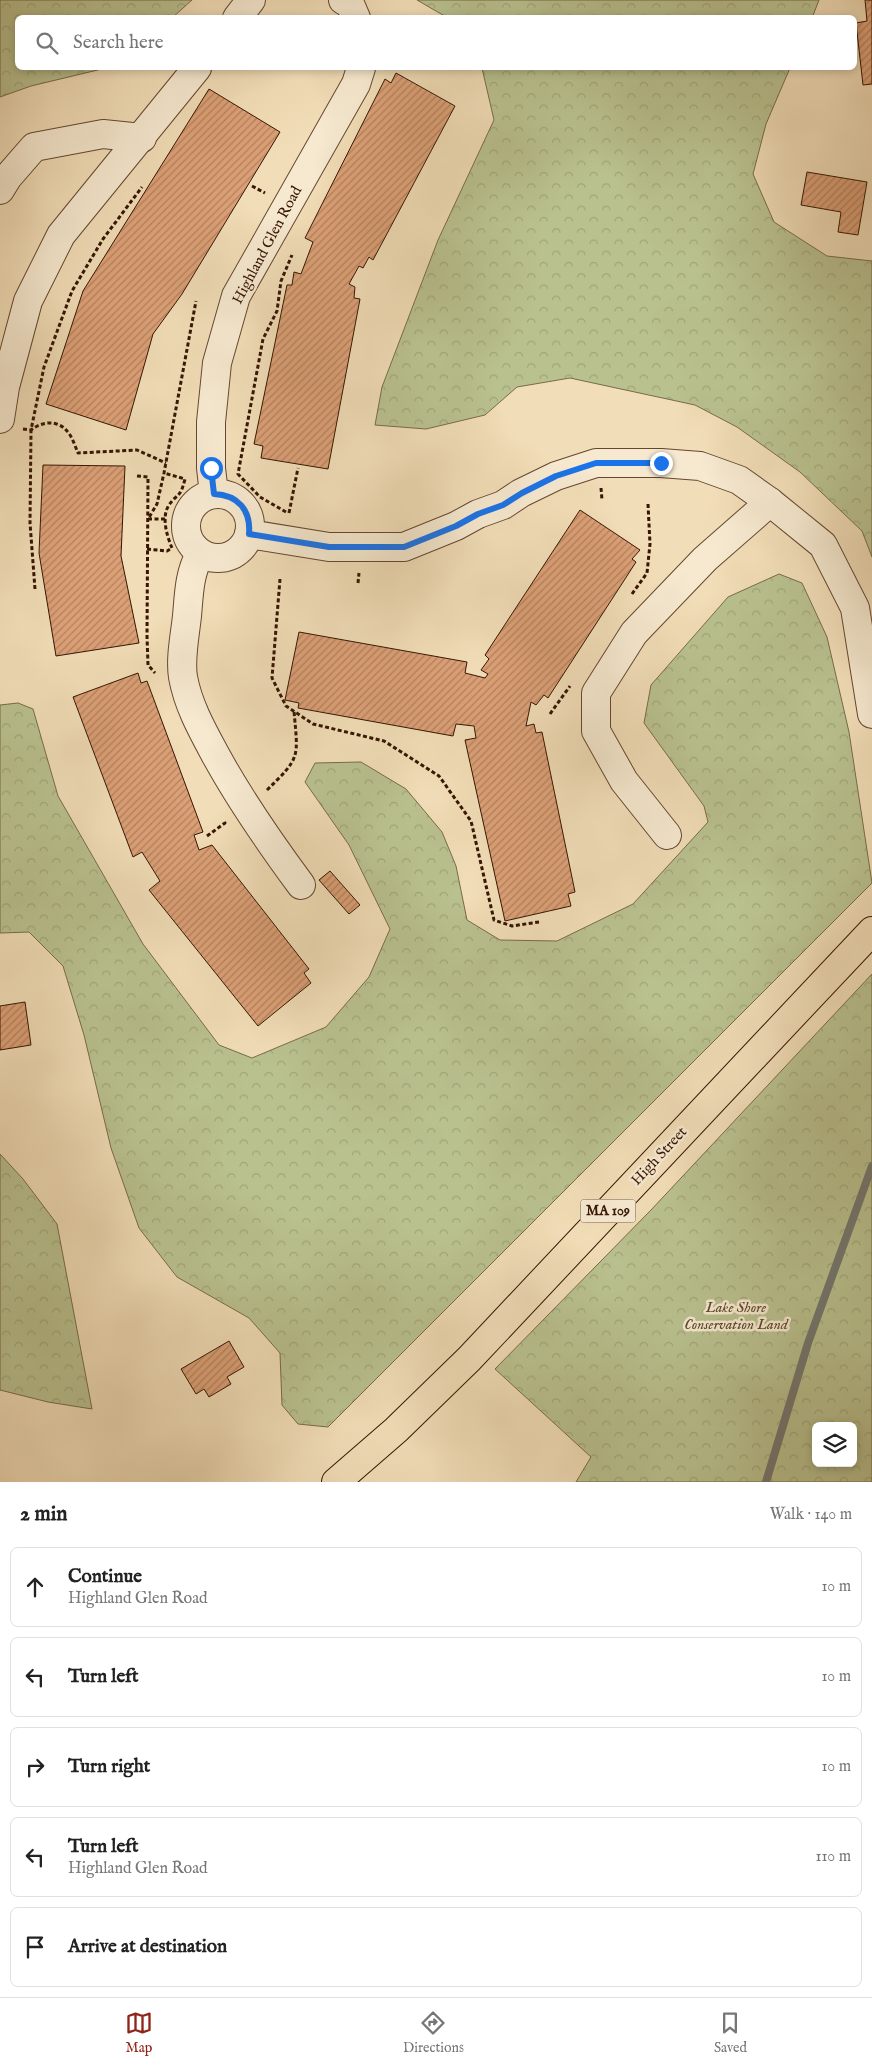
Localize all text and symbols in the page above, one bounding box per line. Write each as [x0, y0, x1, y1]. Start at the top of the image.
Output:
search box [15, 15, 857, 70]
icon: search [33, 29, 61, 57]
text: Search here [73, 31, 164, 55]
street label: Highland Glen Road [228, 182, 307, 307]
route end [650, 452, 673, 475]
route start [200, 457, 223, 480]
street label: High Street [627, 1123, 691, 1189]
road number: MA 109 [580, 1200, 636, 1222]
park label: Lake Shore Conservation Land [684, 1298, 789, 1334]
map controls [812, 1422, 857, 1467]
button: layers [812, 1422, 857, 1467]
text: 2 min [20, 1501, 67, 1528]
text: Walk · 140 m [770, 1505, 852, 1525]
text: Continue [68, 1565, 142, 1589]
icon: ahead [21, 1573, 49, 1601]
text: 10 m [821, 1577, 851, 1597]
text: Highland Glen Road [68, 1589, 208, 1609]
icon: left [21, 1663, 49, 1691]
text: Turn left [68, 1665, 139, 1689]
text: 10 m [821, 1667, 851, 1687]
icon: right [21, 1753, 49, 1781]
text: Turn right [68, 1755, 150, 1779]
text: 10 m [821, 1757, 851, 1777]
text: Turn left [68, 1835, 139, 1859]
icon: left [21, 1843, 49, 1871]
text: 110 m [815, 1847, 851, 1867]
text: Highland Glen Road [68, 1859, 208, 1879]
icon: arrive [21, 1933, 49, 1961]
text: Arrive at destination [68, 1935, 227, 1959]
tab: Map [125, 2009, 153, 2057]
tab: Directions [403, 2009, 464, 2057]
tab: Saved [714, 2009, 747, 2057]

